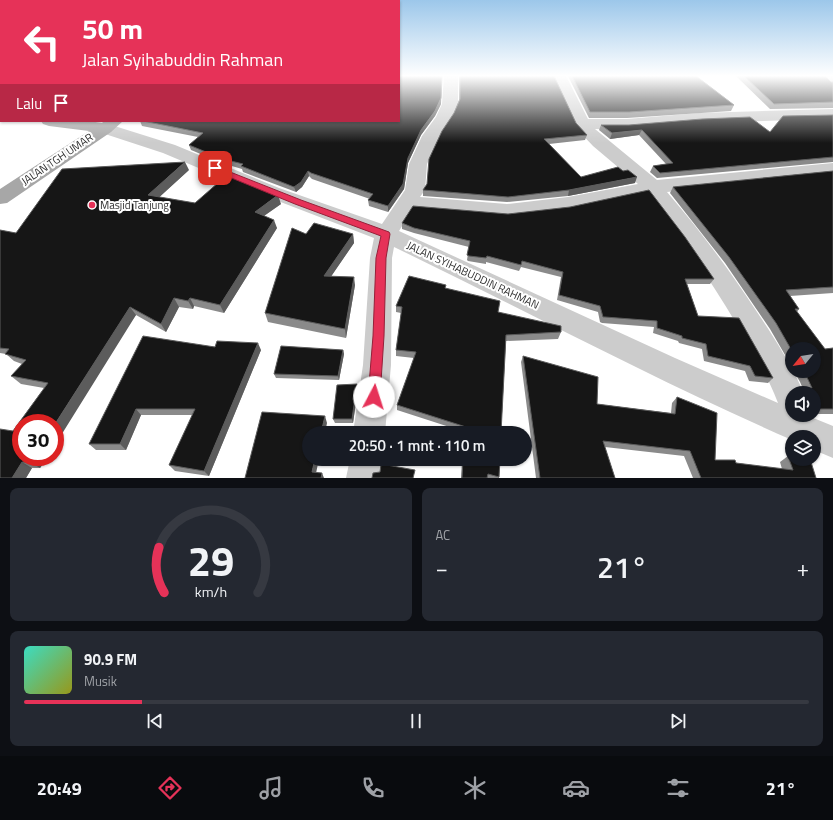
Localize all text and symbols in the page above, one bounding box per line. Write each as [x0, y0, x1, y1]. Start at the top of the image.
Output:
text: 50 m [82, 7, 143, 50]
icon: left [16, 16, 68, 68]
text: Jalan Syihabuddin Rahman [82, 46, 283, 73]
text: Lalu [16, 92, 42, 115]
icon: arrive [50, 92, 72, 114]
street label: JALAN TGH UMAR [18, 129, 96, 189]
pin [198, 151, 232, 185]
icon: arrive [204, 157, 226, 179]
place label: Masjid Tanjung [100, 197, 169, 213]
marker: Masjid Tanjung [87, 200, 97, 210]
street label: JALAN SYIHABUDDIN RAHMAN [404, 237, 542, 313]
north arrow [785, 342, 821, 378]
map controls [785, 342, 821, 466]
position arrow [353, 376, 395, 418]
button: sound [785, 386, 821, 422]
speed limit sign: 30 [12, 414, 64, 466]
button: layers [785, 430, 821, 466]
text: 20:50 · 1 mnt · 110 m [349, 434, 485, 457]
text: AC [436, 525, 450, 545]
text: 29 [187, 528, 234, 591]
text: 21° [597, 544, 647, 590]
text: − [436, 551, 448, 585]
text: + [797, 551, 809, 585]
text: km/h [195, 580, 227, 602]
text: 90.9 FM [84, 648, 137, 671]
text: Musik [84, 671, 117, 691]
icon: previous [144, 710, 166, 732]
icon: pause [405, 710, 427, 732]
icon: next [667, 710, 689, 732]
icon: directions [156, 774, 184, 802]
icon: music [257, 774, 285, 802]
icon: phone [359, 774, 387, 802]
icon: climate [461, 774, 489, 802]
icon: car [562, 774, 590, 802]
icon: filters [664, 774, 692, 802]
text: 20:49 [37, 775, 82, 802]
text: 21° [766, 775, 796, 802]

